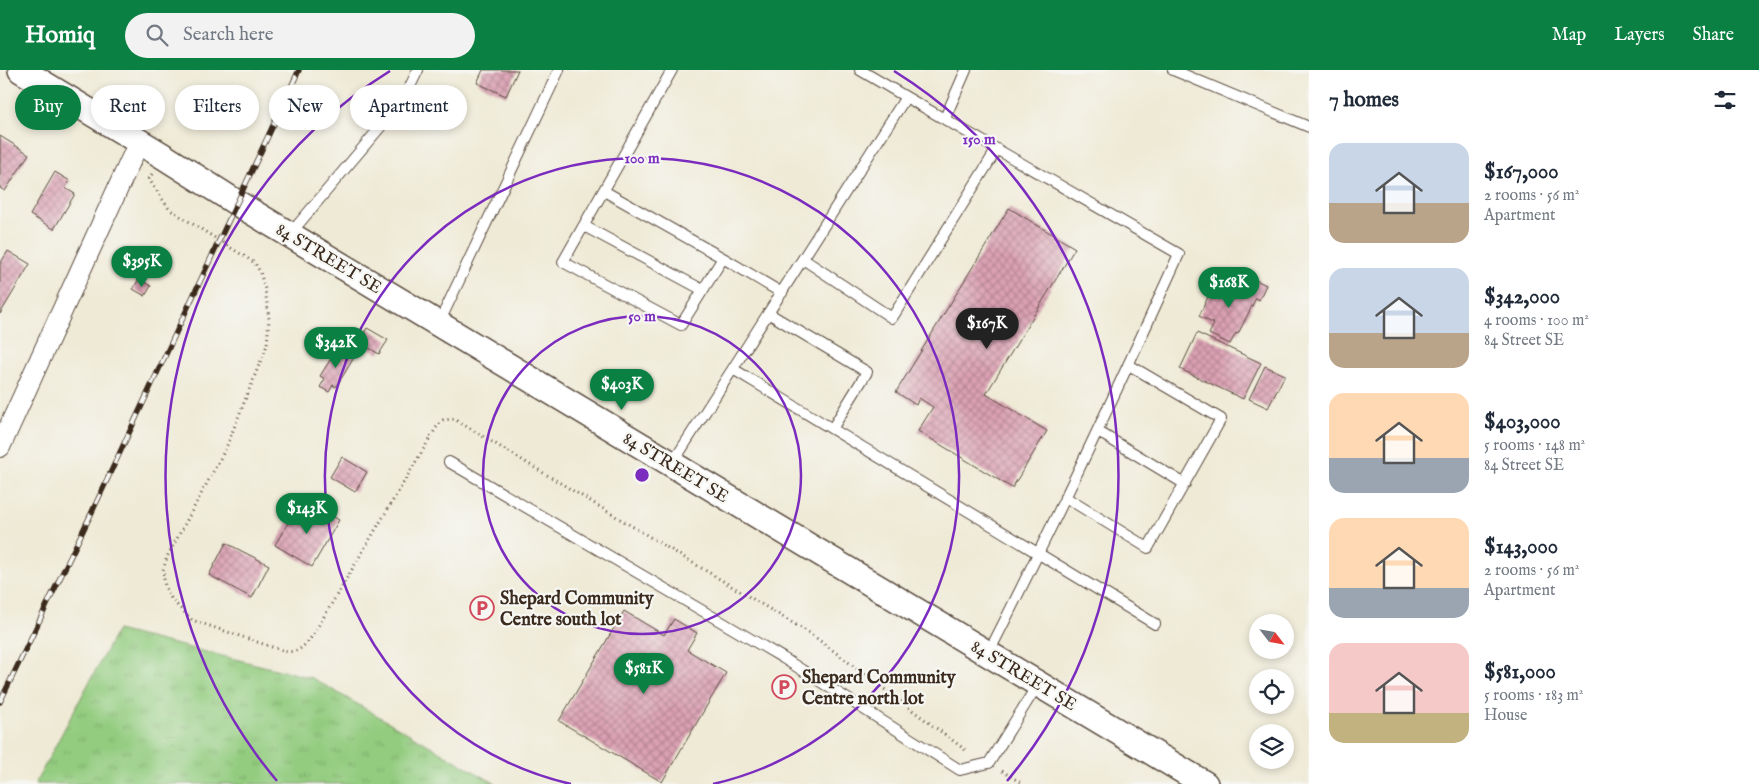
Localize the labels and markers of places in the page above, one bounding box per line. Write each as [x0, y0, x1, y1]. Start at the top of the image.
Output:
pin: $395K [107, 246, 177, 288]
pin: $168K [1194, 266, 1264, 309]
pin: $167K [952, 308, 1022, 350]
pin: $342K [301, 326, 371, 369]
pin: $403K [587, 368, 657, 411]
centre of rings [633, 466, 651, 484]
pin: $143K [272, 492, 342, 535]
place label: Shepard Community Centre south lot [500, 588, 655, 632]
parking icon: Shepard Community Centre south lot [469, 595, 495, 621]
pin: $581K [609, 652, 679, 695]
place label: Shepard Community Centre north lot [802, 667, 957, 711]
parking icon: Shepard Community Centre north lot [771, 674, 797, 700]

